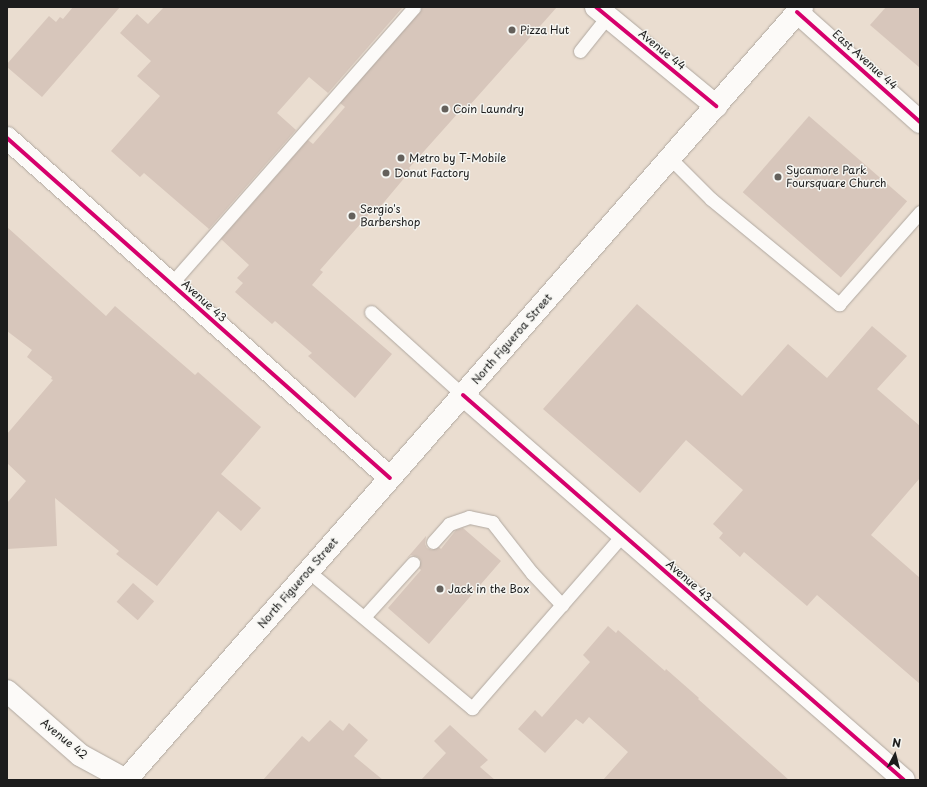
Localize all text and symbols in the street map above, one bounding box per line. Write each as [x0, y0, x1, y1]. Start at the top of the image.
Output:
place label: Pizza Hut [520, 23, 570, 37]
marker: Pizza Hut [507, 25, 517, 35]
street label: Avenue 44 [636, 27, 688, 73]
street label: East Avenue 44 [830, 28, 900, 92]
place label: Coin Laundry [453, 102, 524, 116]
marker: Coin Laundry [440, 104, 450, 114]
place label: Metro by T-Mobile [409, 151, 507, 165]
marker: Metro by T-Mobile [396, 153, 406, 163]
place label: Sycamore Park Foursquare Church [786, 164, 887, 190]
place label: Donut Factory [394, 166, 470, 180]
marker: Donut Factory [381, 168, 391, 178]
marker: Sycamore Park Foursquare Church [773, 172, 783, 182]
place label: Sergio's Barbershop [360, 203, 420, 229]
marker: Sergio's Barbershop [347, 211, 357, 221]
street label: Avenue 43 [179, 278, 229, 324]
street label: North Figueroa Street [469, 290, 555, 388]
street label: North Figueroa Street [255, 534, 341, 632]
street label: Avenue 43 [664, 558, 714, 604]
place label: Jack in the Box [448, 582, 530, 596]
marker: Jack in the Box [435, 584, 445, 594]
street label: Avenue 42 [38, 716, 90, 762]
text: N [891, 734, 902, 752]
north arrow [875, 735, 915, 775]

